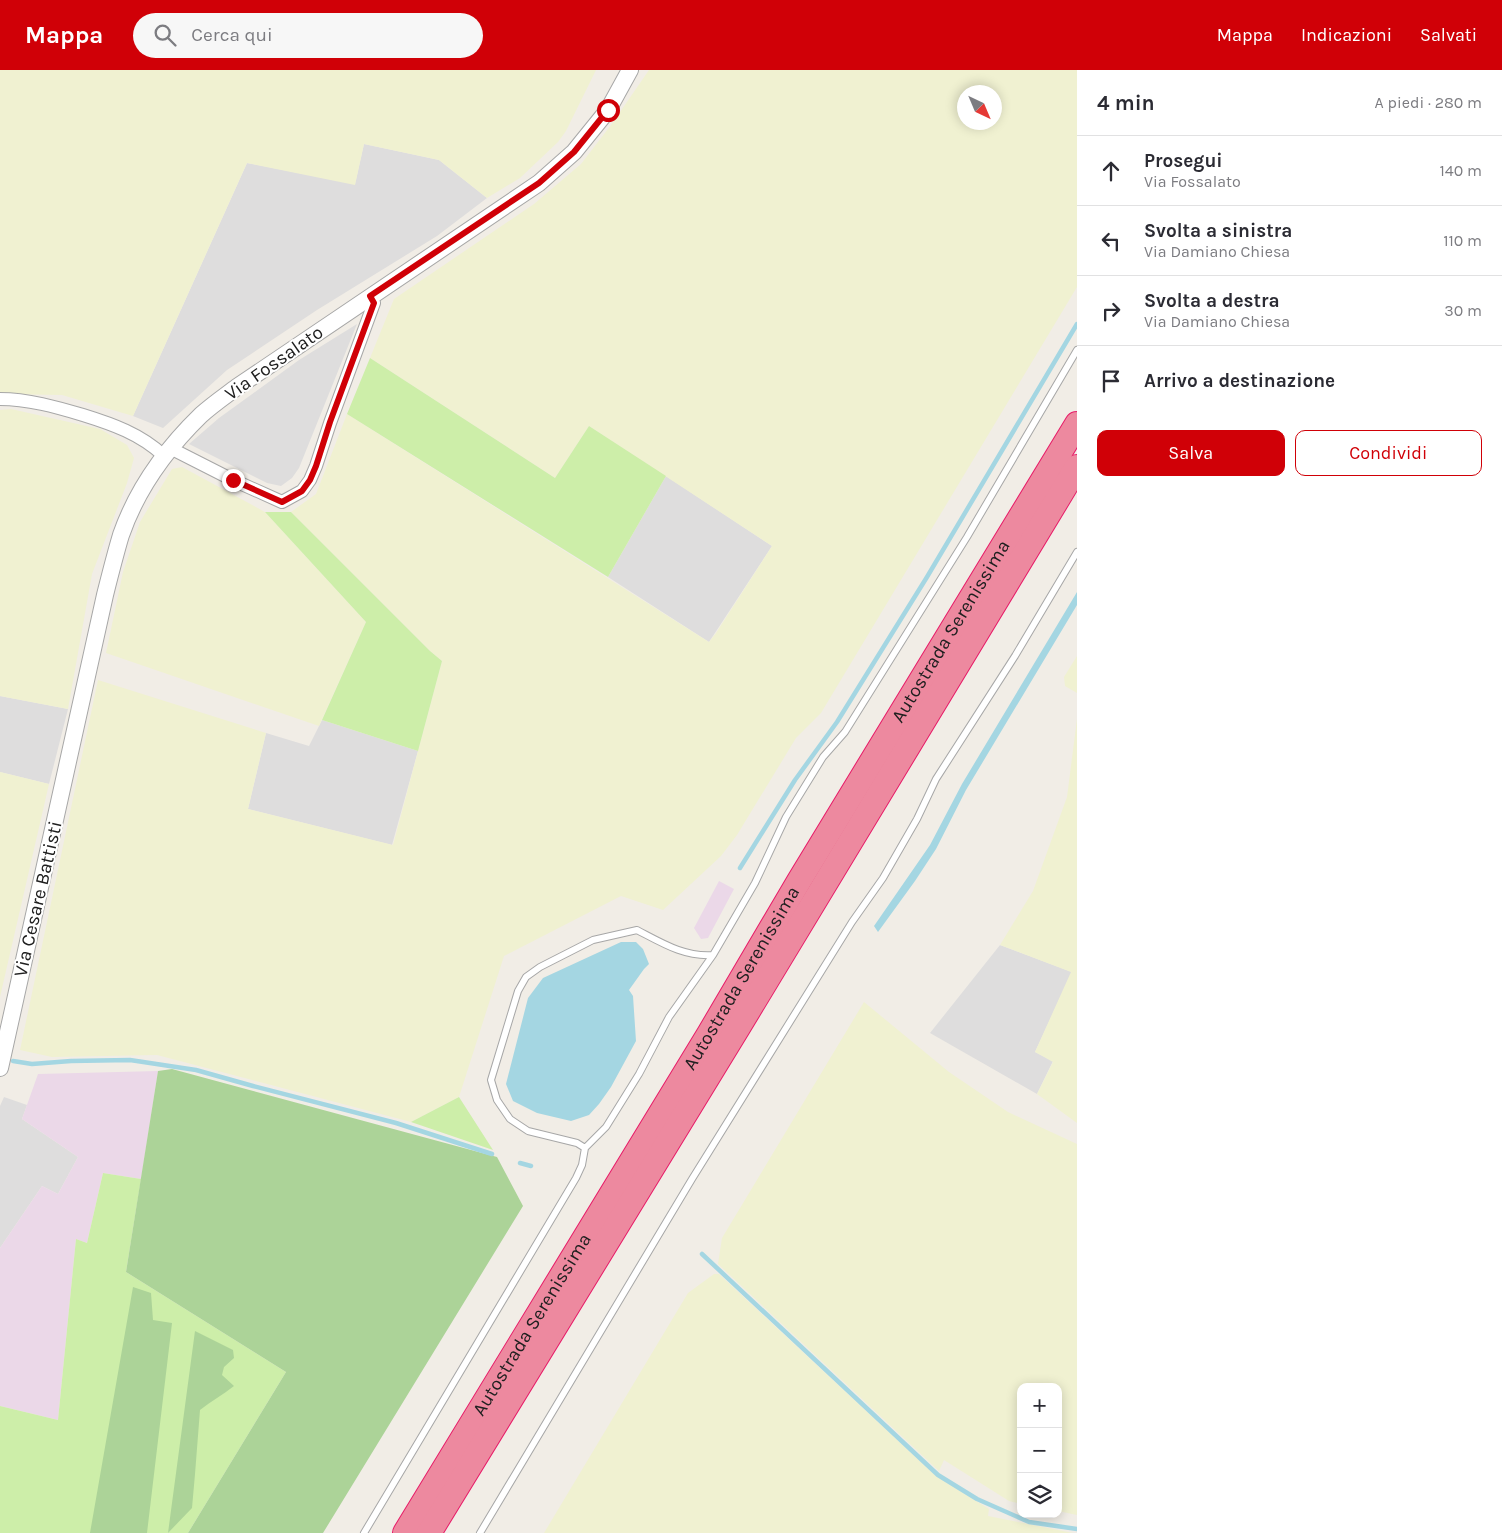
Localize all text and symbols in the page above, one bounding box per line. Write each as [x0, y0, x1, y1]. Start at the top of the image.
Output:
search box [133, 13, 483, 58]
text: Mappa [25, 21, 103, 49]
icon: search [151, 21, 179, 49]
text: Cerca qui [191, 24, 273, 46]
text: Mappa [1217, 24, 1273, 46]
text: Indicazioni [1301, 24, 1392, 46]
text: Salvati [1420, 24, 1477, 46]
north arrow [957, 85, 1002, 130]
text: 4 min [1097, 91, 1155, 115]
text: A piedi · 280 m [1375, 93, 1482, 112]
route start [597, 99, 620, 122]
text: Prosegui [1144, 150, 1223, 172]
icon: ahead [1097, 157, 1125, 185]
text: 140 m [1440, 161, 1482, 180]
text: Via Fossalato [1144, 172, 1241, 191]
text: Svolta a sinistra [1144, 220, 1292, 242]
icon: left [1097, 227, 1125, 255]
text: 110 m [1443, 231, 1482, 250]
text: Via Damiano Chiesa [1144, 242, 1290, 261]
text: Svolta a destra [1144, 290, 1280, 312]
icon: right [1097, 297, 1125, 325]
text: 30 m [1444, 301, 1482, 320]
text: Via Damiano Chiesa [1144, 312, 1290, 331]
street label: Via Fossalato [221, 321, 327, 405]
icon: arrive [1097, 367, 1125, 395]
text: Arrivo a destinazione [1144, 370, 1335, 392]
button: Salva [1097, 430, 1285, 476]
button: Condividi [1295, 430, 1482, 476]
route end [222, 469, 245, 492]
street label: Autostrada Serenissima [887, 536, 1015, 727]
street label: Via Cesare Battisti [9, 819, 67, 979]
street label: Autostrada Serenissima [679, 882, 804, 1074]
street label: Autostrada Serenissima [468, 1229, 596, 1420]
map controls [1017, 1383, 1062, 1518]
button: + [1017, 1383, 1062, 1428]
button: − [1017, 1428, 1062, 1473]
button: layers [1017, 1473, 1062, 1518]

